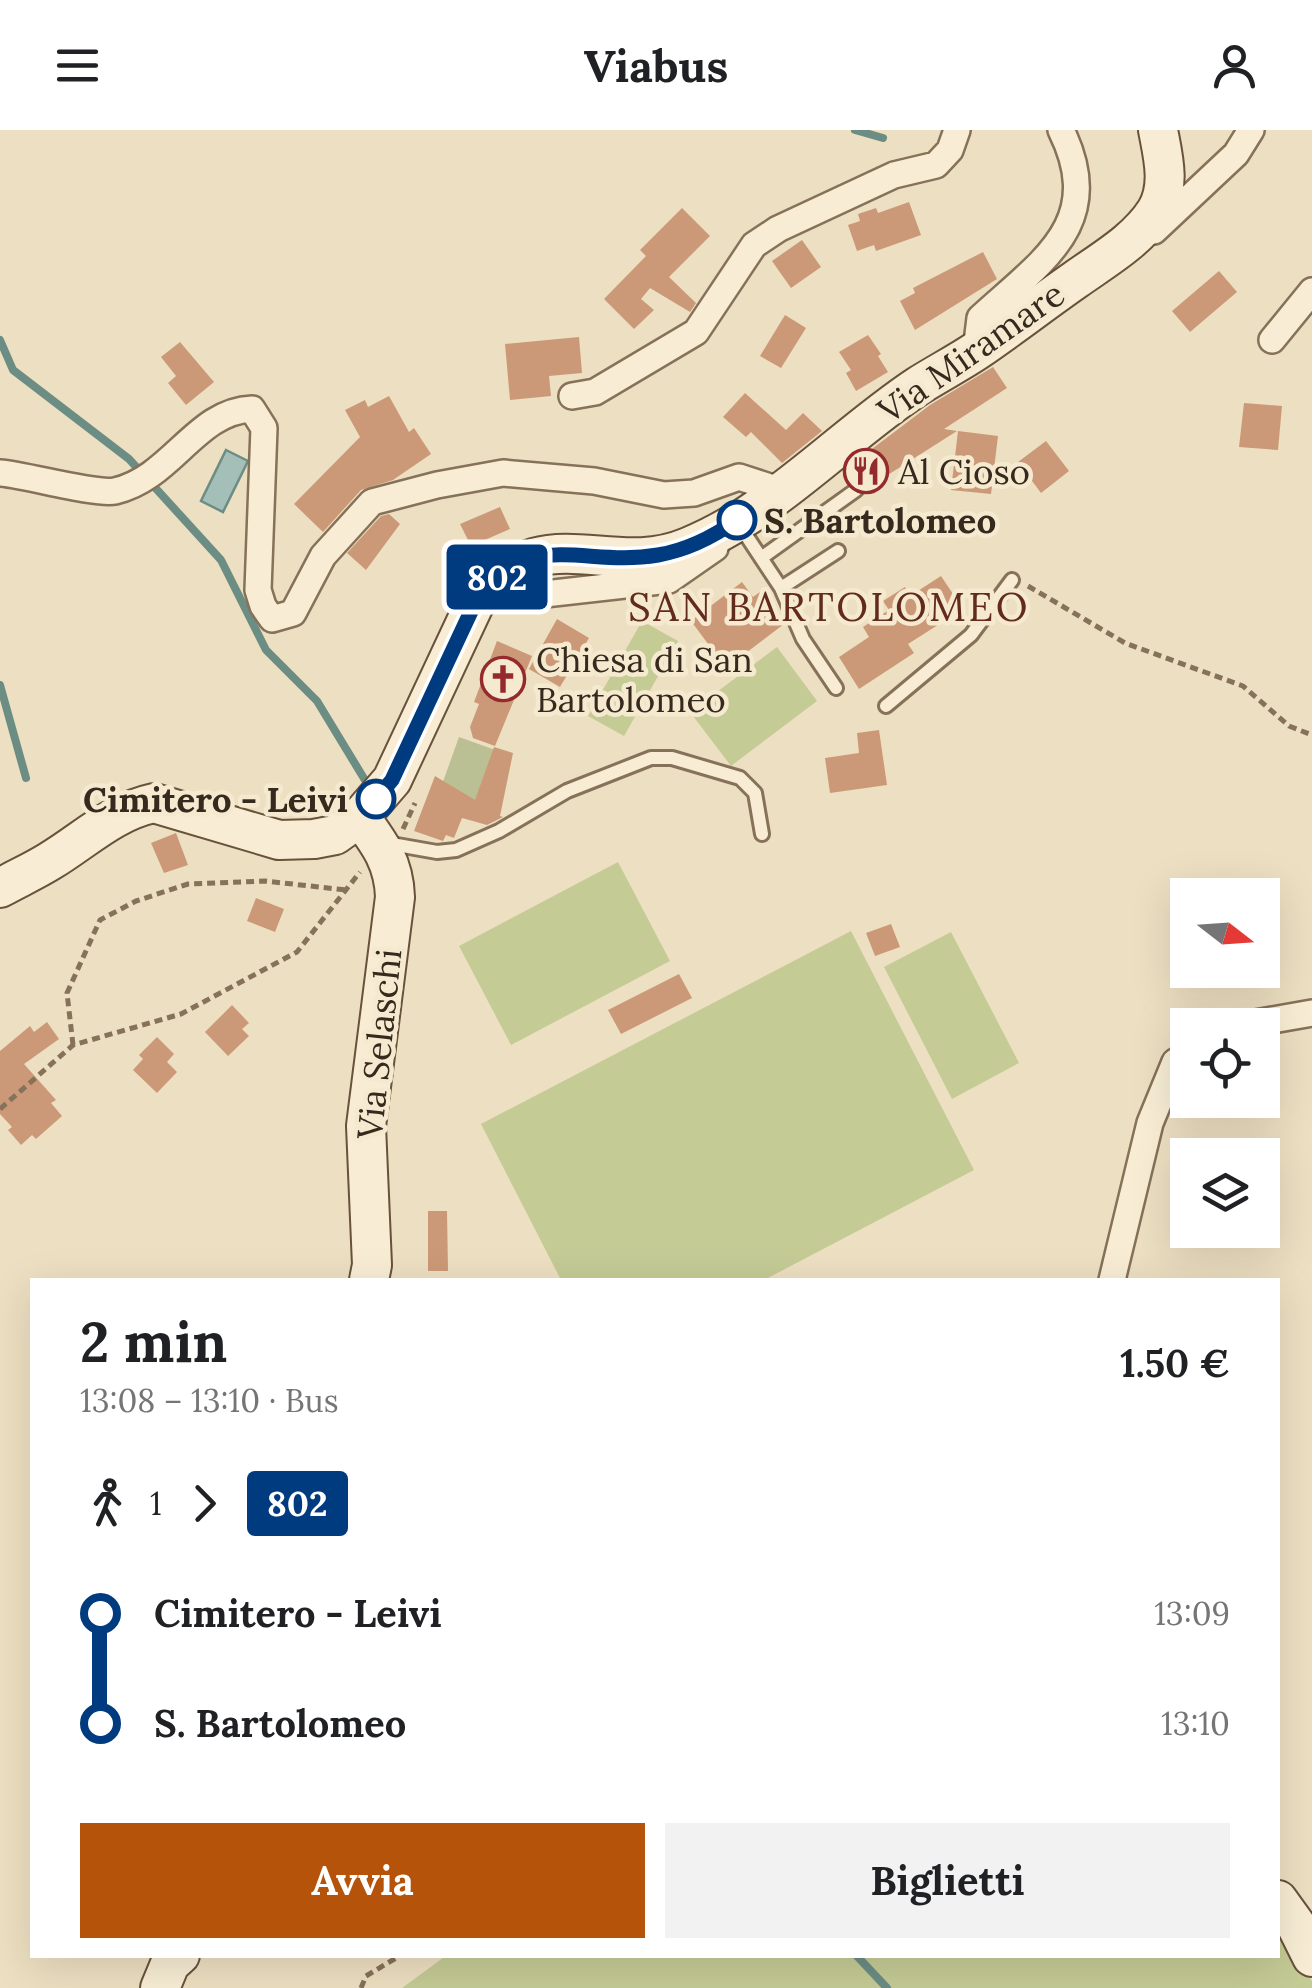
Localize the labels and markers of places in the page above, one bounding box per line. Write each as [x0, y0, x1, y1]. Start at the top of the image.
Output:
restaurant icon: Al Cioso [843, 448, 889, 494]
place label: Al Cioso [897, 449, 1030, 494]
place label: S. Bartolomeo [764, 498, 996, 543]
marker: S. Bartolomeo [718, 501, 756, 539]
place label: Chiesa di San Bartolomeo [536, 637, 753, 722]
church icon: Chiesa di San Bartolomeo [480, 656, 526, 702]
place label: Cimitero - Leivi [83, 777, 348, 822]
marker: Cimitero - Leivi [357, 780, 395, 818]

